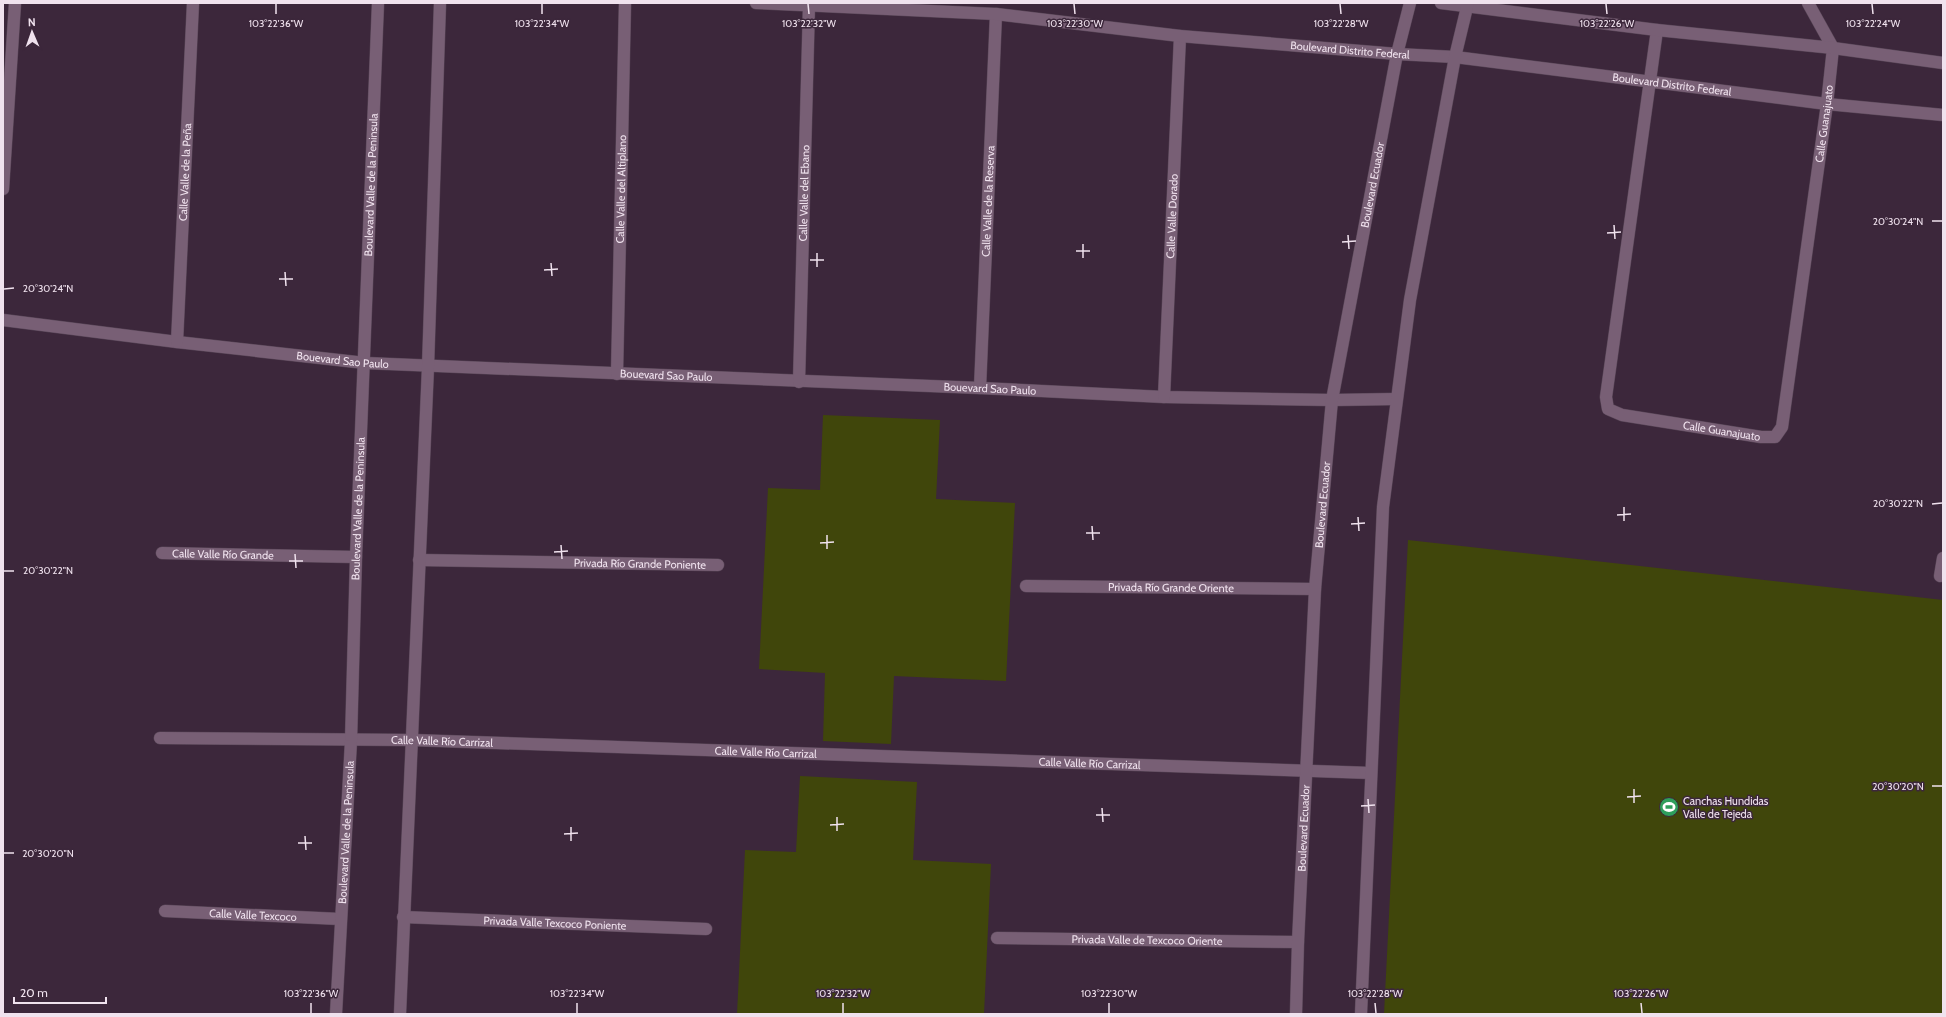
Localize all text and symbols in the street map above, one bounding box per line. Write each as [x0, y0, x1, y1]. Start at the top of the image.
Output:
north arrow [12, 12, 52, 52]
text: N [28, 15, 36, 29]
text: 103°22'36"W [249, 17, 304, 30]
text: 103°22'34"W [515, 17, 570, 30]
text: 103°22'32"W [782, 17, 837, 30]
text: 103°22'30"W [1047, 17, 1103, 30]
text: 103°22'28"W [1314, 17, 1369, 30]
text: 103°22'26"W [1580, 17, 1635, 30]
text: 103°22'24"W [1846, 17, 1901, 30]
street label: Boulevard Distrito Federal [1290, 38, 1410, 62]
street label: Boulevard Distrito Federal [1612, 70, 1733, 99]
street label: Calle Guanajuato [1812, 84, 1836, 163]
street label: Boulevard Valle de la Peninsula [361, 112, 381, 257]
street label: Calle Valle de la Peña [176, 122, 194, 221]
street label: Calle Valle del Altiplano [613, 135, 629, 243]
street label: Boulevard Ecuador [1358, 141, 1387, 229]
street label: Calle Valle del Ebano [796, 145, 812, 242]
street label: Calle Valle de la Reserva [979, 145, 997, 257]
street label: Calle Valle Dorado [1163, 173, 1181, 259]
text: 20°30'24"N [1873, 215, 1923, 228]
text: 20°30'24"N [23, 282, 73, 295]
street label: Bouevard Sao Paulo [296, 348, 389, 371]
street label: Bouevard Sao Paulo [620, 366, 713, 384]
street label: Bouevard Sao Paulo [943, 380, 1037, 398]
street label: Calle Guanajuato [1682, 418, 1762, 444]
street label: Boulevard Valle de la Peninsula [348, 436, 368, 580]
street label: Boulevard Ecuador [1312, 460, 1333, 549]
text: 20°30'22"N [1873, 497, 1923, 510]
street label: Calle Valle Río Grande [172, 546, 274, 562]
street label: Privada Río Grande Poniente [574, 556, 707, 572]
text: 20°30'22"N [23, 564, 73, 577]
street label: Privada Río Grande Oriente [1108, 580, 1234, 595]
street label: Calle Valle Río Carrizal [391, 733, 494, 750]
street label: Calle Valle Río Carrizal [715, 743, 817, 761]
street label: Calle Valle Río Carrizal [1038, 755, 1141, 772]
street label: Boulevard Valle de la Peninsula [335, 760, 357, 904]
text: 20°30'20"N [1872, 780, 1924, 793]
street label: Boulevard Ecuador [1294, 784, 1313, 872]
place label: Canchas Hundidas Valle de Tejeda [1683, 794, 1769, 821]
sports icon: Canchas Hundidas Valle de Tejeda [1658, 796, 1680, 818]
text: 20°30'20"N [22, 847, 74, 860]
street label: Calle Valle Texcoco [209, 906, 297, 924]
street label: Privada Valle Texcoco Poniente [483, 913, 627, 933]
street label: Privada Valle de Texcoco Oriente [1071, 932, 1223, 948]
scale bar [14, 979, 106, 1005]
text: 20 m [20, 985, 48, 1000]
text: 103°22'36"W [284, 987, 339, 1000]
text: 103°22'34"W [550, 987, 605, 1000]
text: 103°22'32"W [816, 987, 871, 1000]
text: 103°22'30"W [1081, 987, 1137, 1000]
text: 103°22'28"W [1348, 987, 1403, 1000]
text: 103°22'26"W [1614, 987, 1669, 1000]

